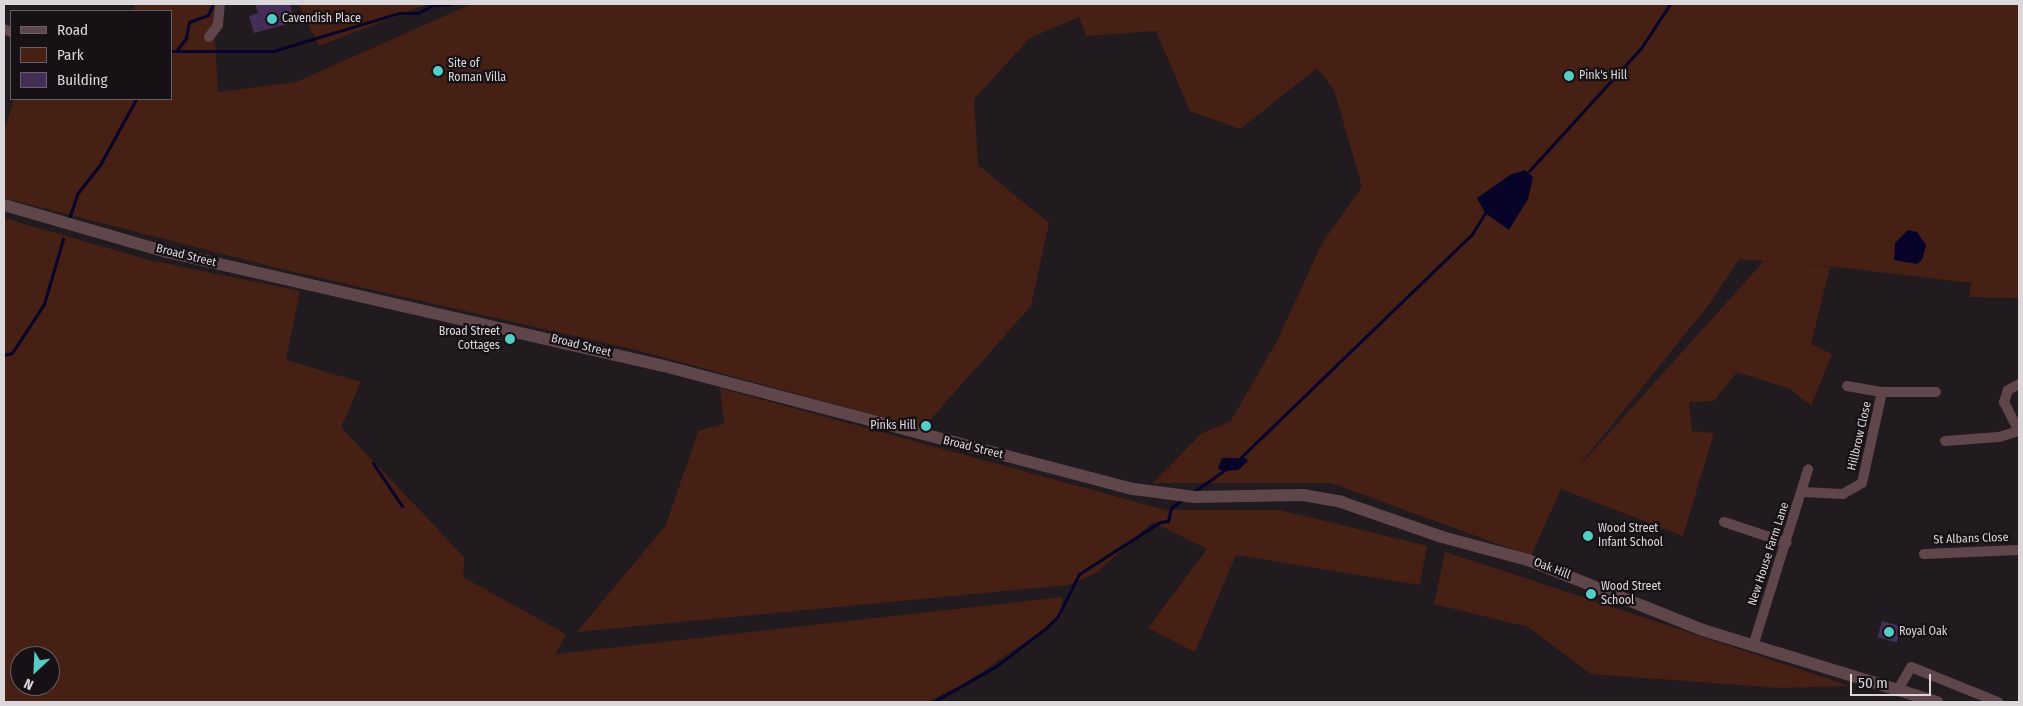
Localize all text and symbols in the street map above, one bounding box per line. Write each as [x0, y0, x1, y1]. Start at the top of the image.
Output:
legend [10, 10, 172, 100]
place label: Cavendish Place [282, 12, 361, 26]
marker: Cavendish Place [266, 13, 278, 25]
text: Road [57, 21, 88, 39]
text: Park [57, 46, 84, 64]
place label: Site of Roman Villa [448, 57, 506, 85]
marker: Site of Roman Villa [432, 65, 444, 77]
place label: Pink's Hill [1579, 69, 1627, 83]
marker: Pink's Hill [1563, 70, 1575, 82]
text: Building [57, 71, 108, 89]
street label: Broad Street [155, 242, 217, 270]
place label: Broad Street Cottages [439, 325, 500, 353]
street label: Broad Street [550, 332, 612, 360]
marker: Broad Street Cottages [504, 333, 516, 345]
street label: Hillbrow Close [1845, 400, 1875, 472]
place label: Pinks Hill [870, 419, 916, 433]
marker: Pinks Hill [920, 420, 932, 432]
street label: Broad Street [942, 434, 1004, 462]
street label: New House Farm Lane [1746, 501, 1792, 607]
place label: Wood Street Infant School [1598, 522, 1663, 550]
marker: Wood Street Infant School [1582, 530, 1594, 542]
street label: St Albans Close [1933, 530, 2009, 548]
street label: Oak Hill [1532, 555, 1572, 583]
place label: Wood Street School [1601, 580, 1661, 608]
marker: Wood Street School [1585, 588, 1597, 600]
place label: Royal Oak [1899, 625, 1947, 639]
marker: Royal Oak [1883, 626, 1895, 638]
north arrow [10, 646, 60, 696]
scale bar [1853, 664, 1934, 696]
text: 50 m [1858, 674, 1888, 692]
text: N [21, 675, 36, 694]

